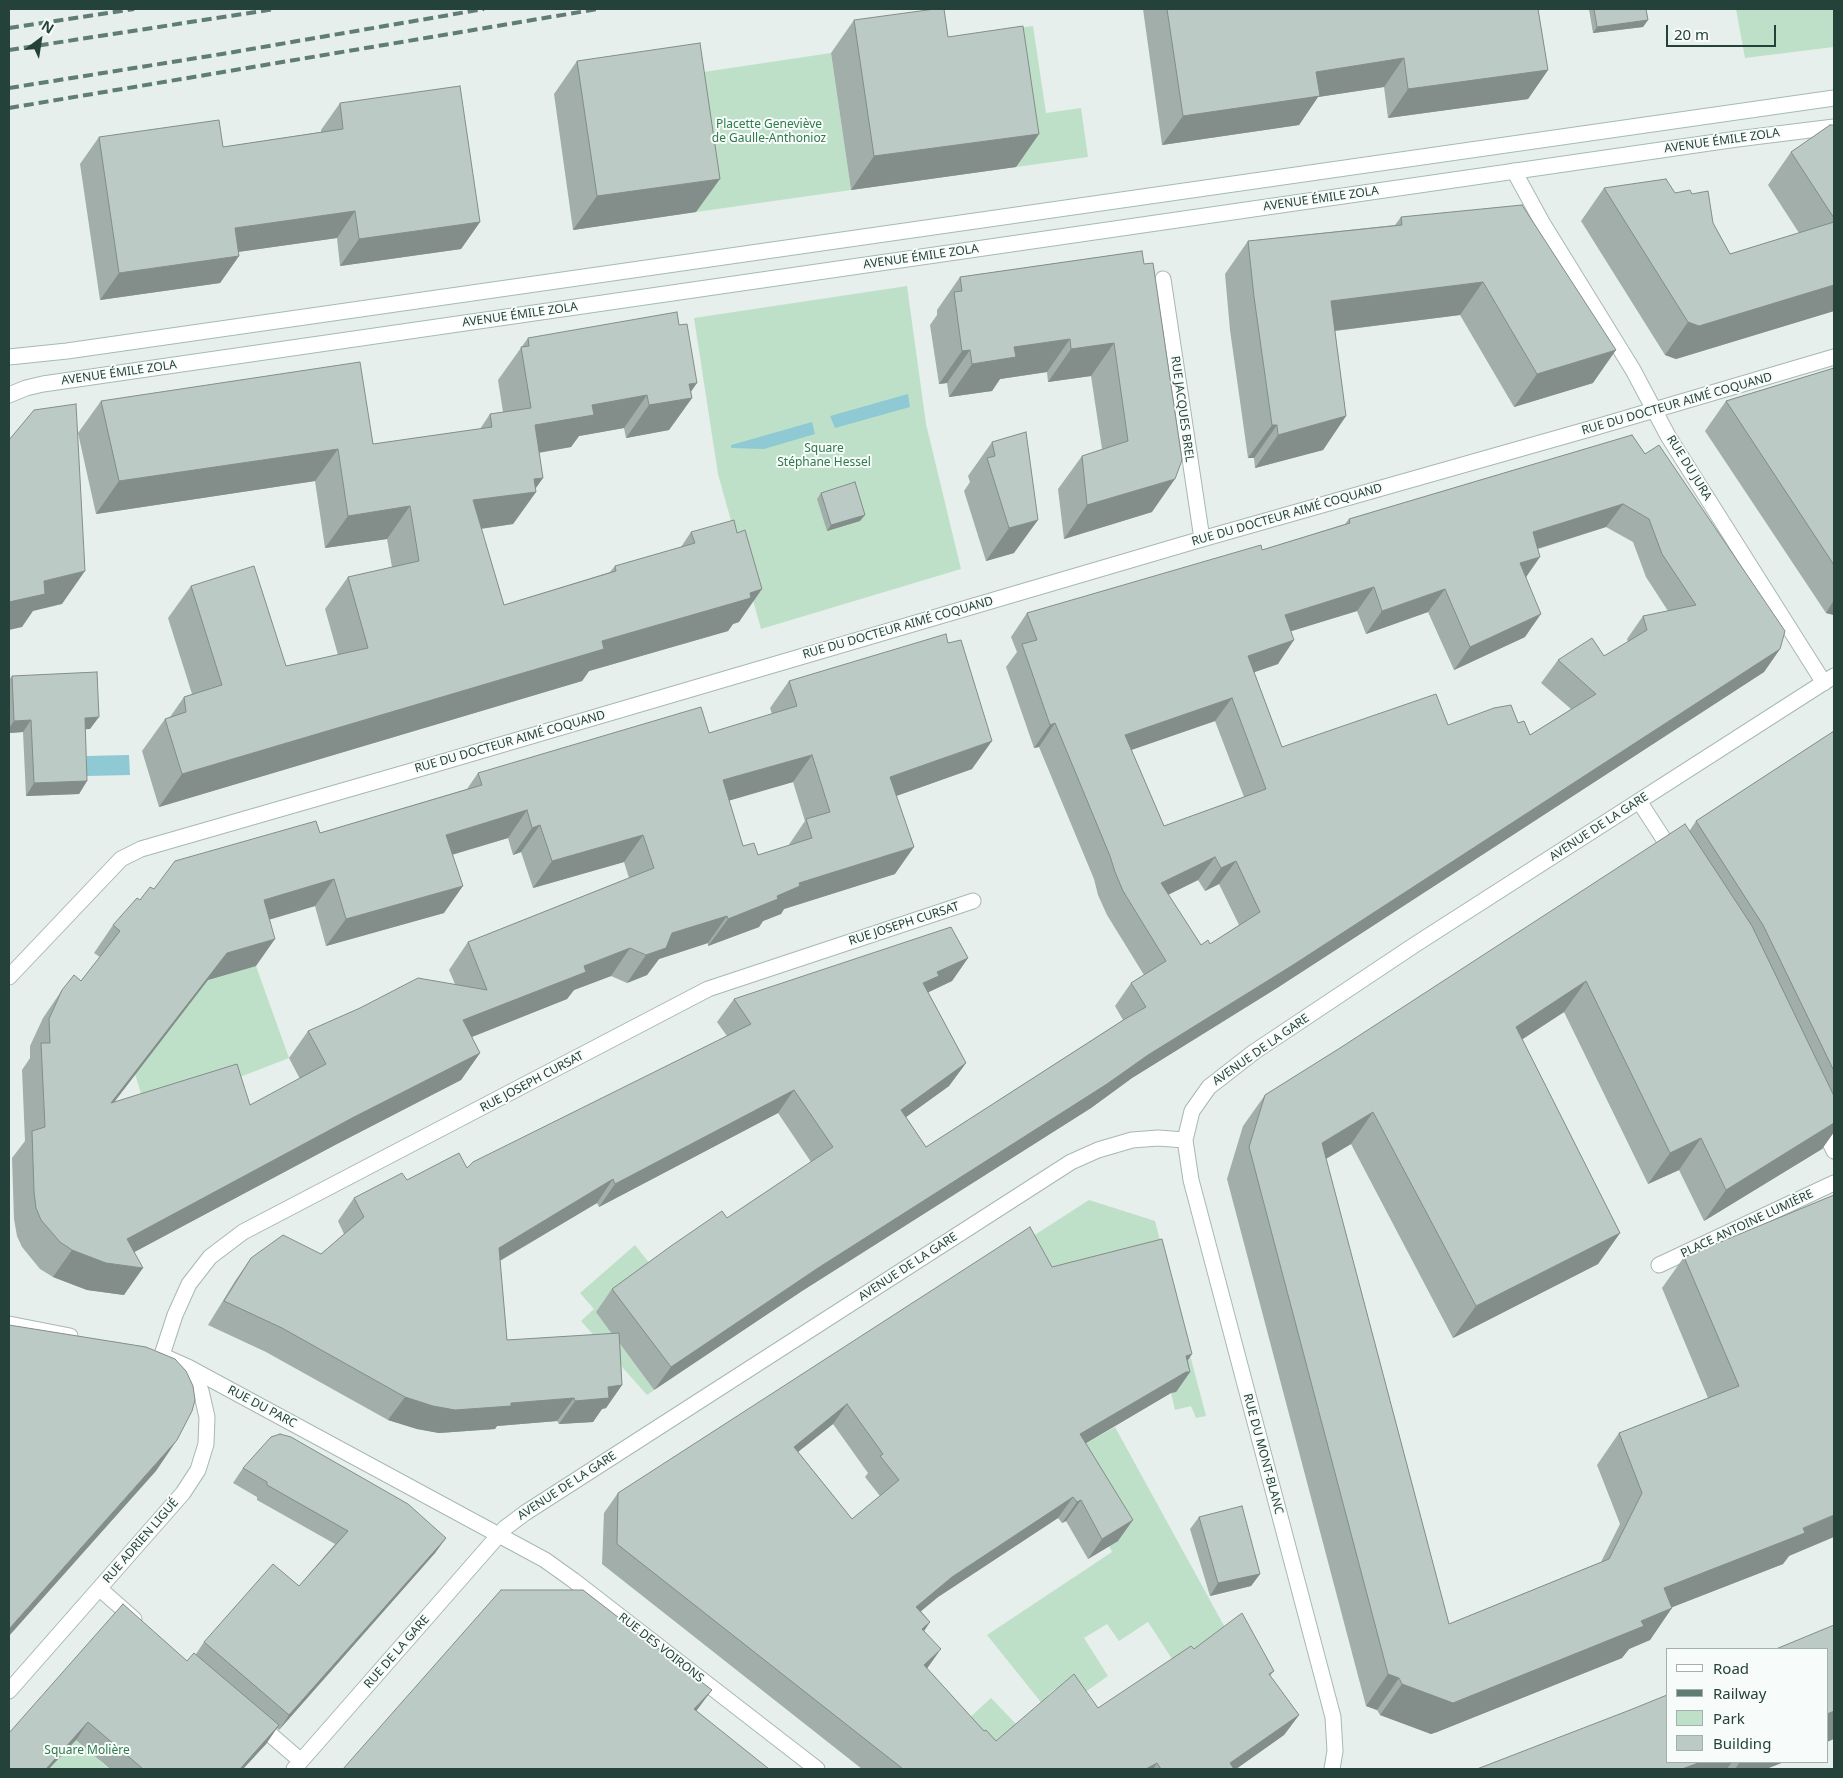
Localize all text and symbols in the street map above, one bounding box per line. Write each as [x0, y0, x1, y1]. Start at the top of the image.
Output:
north arrow [15, 15, 65, 65]
scale bar [1668, 15, 1778, 47]
text: N [38, 16, 58, 38]
text: 20 m [1674, 24, 1709, 44]
park label: Placette Geneviève de Gaulle-Anthonioz [712, 118, 826, 146]
street label: AVENUE ÉMILE ZOLA [1663, 126, 1781, 156]
street label: AVENUE ÉMILE ZOLA [1262, 184, 1380, 214]
street label: AVENUE ÉMILE ZOLA [862, 242, 980, 272]
street label: AVENUE ÉMILE ZOLA [461, 300, 579, 330]
street label: RUE JACQUES BREL [1167, 355, 1197, 463]
street label: AVENUE ÉMILE ZOLA [60, 358, 178, 388]
street label: RUE DU DOCTEUR AIMÉ COQUAND [1580, 370, 1774, 438]
street label: RUE DU JURA [1663, 433, 1715, 503]
park label: Square Stéphane Hessel [777, 442, 871, 470]
street label: RUE DU DOCTEUR AIMÉ COQUAND [1190, 481, 1384, 549]
street label: RUE DU DOCTEUR AIMÉ COQUAND [801, 594, 995, 662]
street label: RUE DU DOCTEUR AIMÉ COQUAND [413, 708, 607, 776]
street label: AVENUE DE LA GARE [1547, 790, 1651, 864]
street label: RUE JOSEPH CURSAT [847, 899, 961, 949]
street label: AVENUE DE LA GARE [1210, 1011, 1312, 1089]
street label: RUE JOSEPH CURSAT [478, 1049, 586, 1115]
street label: PLACE ANTOINE LUMIÈRE [1678, 1187, 1816, 1261]
street label: AVENUE DE LA GARE [856, 1230, 960, 1304]
street label: RUE DU PARC [225, 1383, 299, 1431]
street label: RUE DU MONT-BLANC [1240, 1392, 1286, 1516]
street label: AVENUE DE LA GARE [515, 1449, 619, 1523]
street label: RUE ADRIEN LIGUÉ [100, 1496, 182, 1586]
street label: RUE DES VOIRONS [615, 1610, 707, 1686]
street label: RUE DE LA GARE [361, 1612, 433, 1692]
legend [1666, 1648, 1828, 1763]
text: Road [1713, 1658, 1749, 1678]
text: Railway [1713, 1683, 1766, 1703]
text: Park [1713, 1708, 1745, 1728]
text: Building [1713, 1733, 1771, 1753]
park label: Square Molière [44, 1744, 130, 1758]

